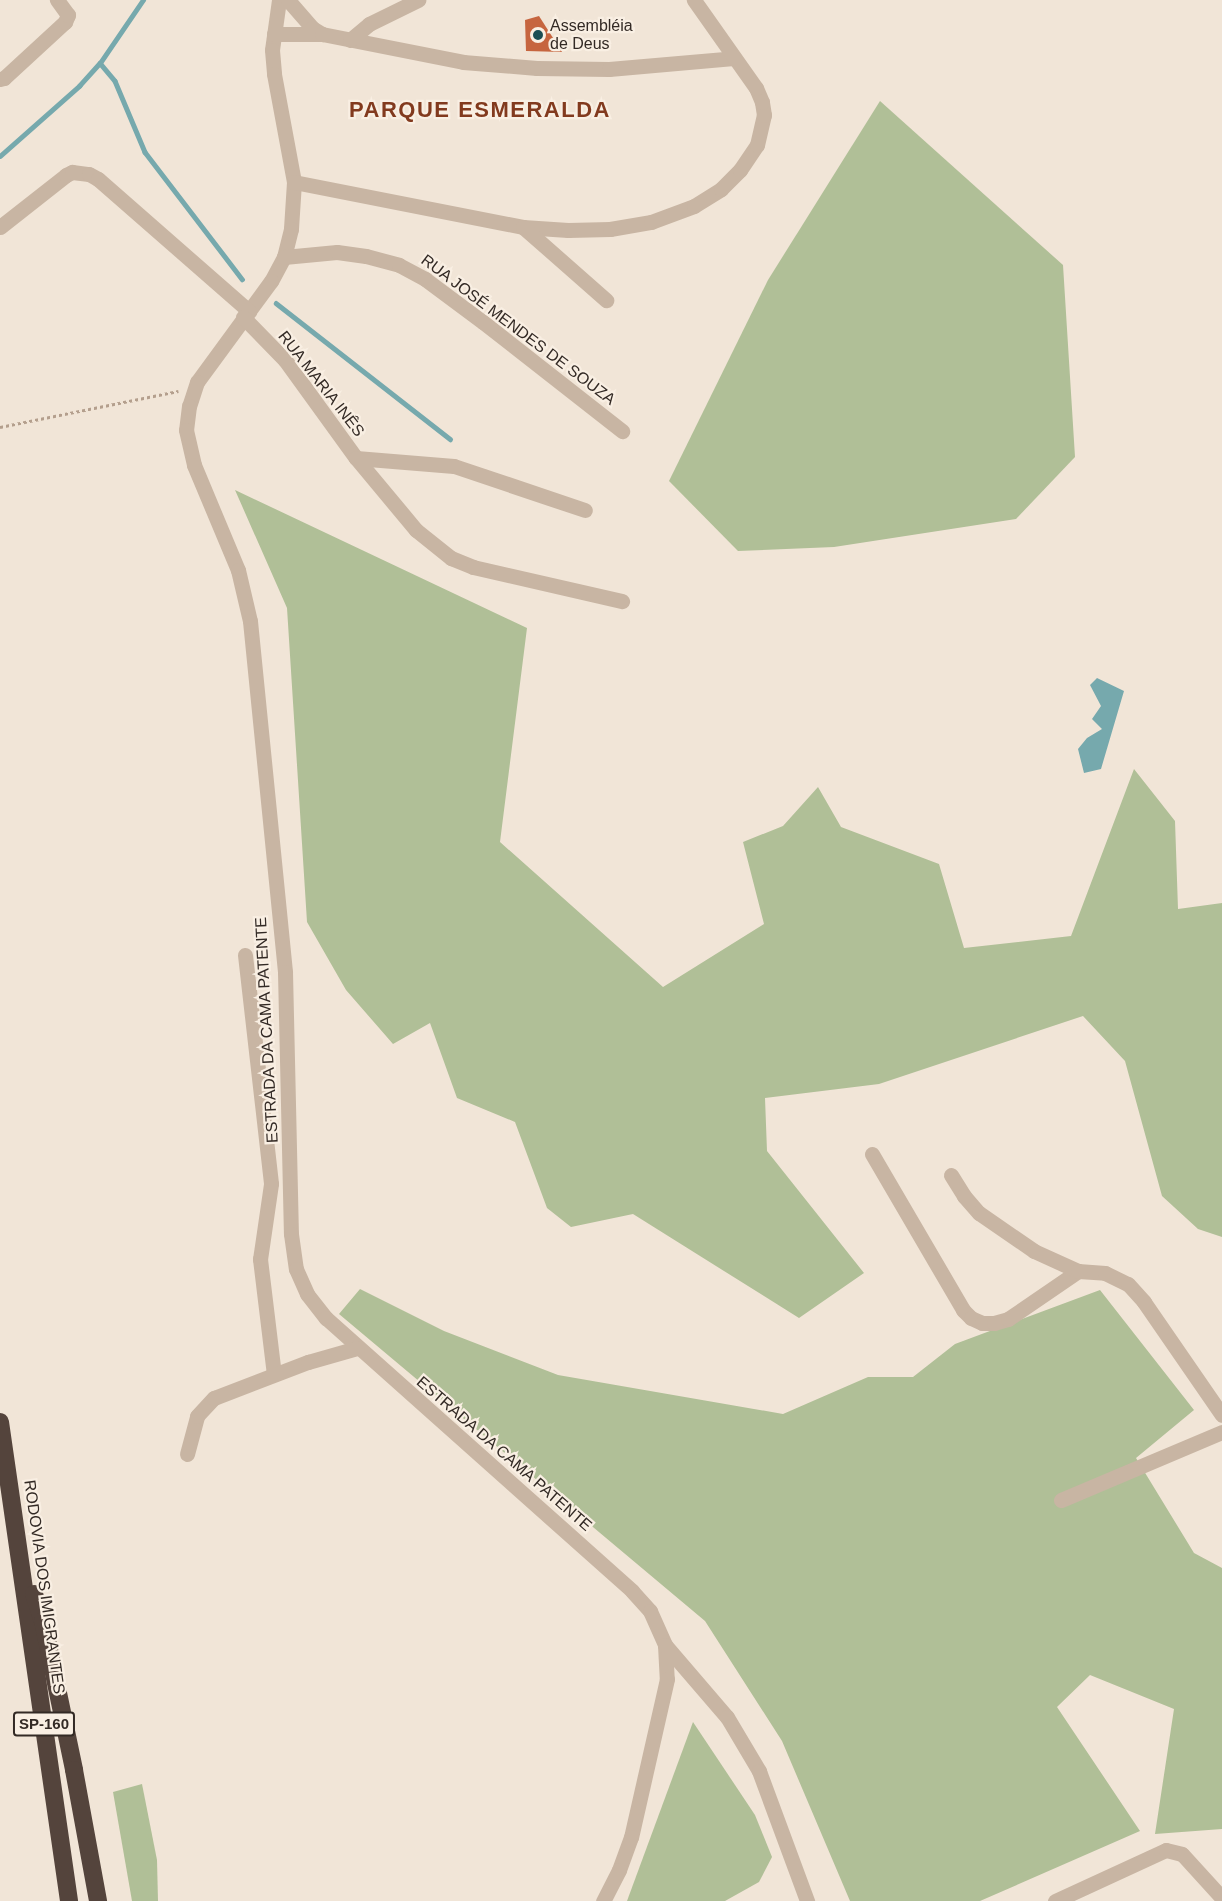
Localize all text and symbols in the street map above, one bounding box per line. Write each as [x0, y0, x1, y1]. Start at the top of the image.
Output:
place label: Assembléia de Deus [550, 16, 633, 54]
marker: Assembléia de Deus [531, 28, 545, 42]
district label: PARQUE ESMERALDA [349, 97, 611, 123]
street label: RUA JOSÉ MENDES DE SOUZA [417, 250, 619, 410]
street label: RUA MARIA INÊS [273, 327, 369, 441]
street label: ESTRADA DA CAMA PATENTE [251, 915, 283, 1145]
street label: ESTRADA DA CAMA PATENTE [411, 1372, 597, 1536]
street label: RODOVIA DOS IMIGRANTES [19, 1478, 69, 1696]
road number: SP-160 [12, 1712, 76, 1736]

